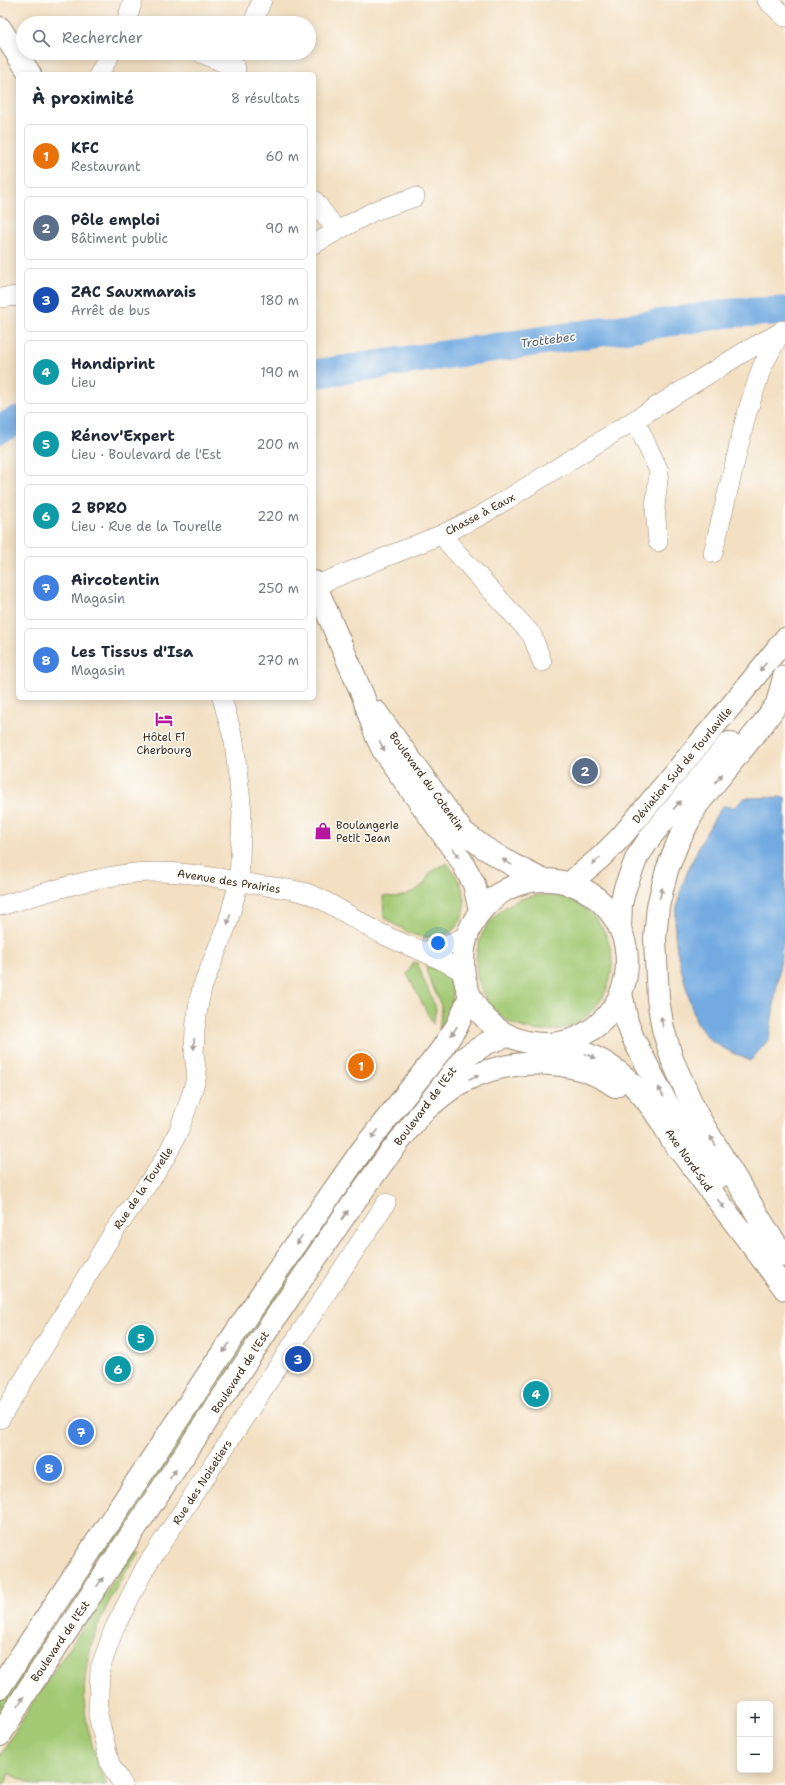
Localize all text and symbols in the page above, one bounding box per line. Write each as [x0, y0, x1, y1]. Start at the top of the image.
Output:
search box [16, 16, 316, 60]
icon: search [30, 27, 52, 49]
text: Rechercher [62, 28, 143, 48]
text: À proximité [32, 87, 134, 109]
text: 8 résultats [231, 90, 300, 107]
text: KFC [71, 138, 99, 158]
text: 1 [43, 148, 49, 165]
text: 60 m [266, 148, 299, 165]
text: Restaurant [71, 158, 141, 175]
text: Pôle emploi [71, 210, 160, 230]
text: 2 [41, 220, 51, 237]
text: 90 m [265, 220, 299, 237]
text: Bâtiment public [71, 230, 168, 247]
text: ZAC Sauxmarais [71, 282, 196, 302]
text: 3 [41, 292, 51, 309]
text: 180 m [260, 292, 299, 309]
text: Arrêt de bus [71, 302, 150, 319]
water label: Trottebec [520, 328, 576, 352]
text: Handiprint [71, 354, 155, 374]
text: 4 [41, 364, 51, 381]
text: 190 m [260, 364, 299, 381]
text: Lieu [71, 374, 96, 391]
text: Rénov'Expert [71, 426, 175, 446]
text: 5 [42, 436, 50, 453]
text: 200 m [257, 436, 299, 453]
text: Lieu · Boulevard de l'Est [71, 446, 221, 463]
street label: Chasse à Eaux [443, 490, 518, 539]
text: 2 BPRO [71, 498, 127, 518]
text: 6 [41, 508, 51, 525]
text: 220 m [257, 508, 299, 525]
text: Lieu · Rue de la Tourelle [71, 518, 222, 535]
text: Aircotentin [71, 570, 160, 590]
text: 7 [41, 580, 51, 597]
text: 250 m [258, 580, 299, 597]
text: Magasin [71, 590, 125, 607]
text: Les Tissus d'Isa [71, 642, 193, 662]
text: 8 [41, 652, 51, 669]
text: 270 m [257, 652, 299, 669]
one-way arrow [759, 661, 767, 672]
text: Magasin [71, 662, 125, 679]
street label: Déviation Sud de Tourlaville [629, 704, 736, 827]
hotel icon: Hôtel F1 Cherbourg [154, 709, 174, 729]
street label: Boulevard du Cotentin [386, 729, 468, 834]
place label: Hôtel F1 Cherbourg [136, 730, 192, 758]
one-way arrow [378, 740, 385, 752]
pin: 2 [572, 756, 598, 786]
one-way arrow [715, 773, 724, 784]
one-way arrow [672, 799, 681, 810]
place label: Boulangerie Petit Jean [336, 818, 399, 846]
shop icon: Boulangerie Petit Jean [313, 821, 333, 841]
one-way arrow [452, 847, 460, 858]
one-way arrow [591, 857, 601, 866]
one-way arrow [501, 859, 513, 866]
street label: Avenue des Prairies [176, 866, 282, 897]
one-way arrow [659, 887, 665, 899]
one-way arrow [226, 914, 232, 926]
your location [428, 933, 448, 953]
one-way arrow [659, 1016, 665, 1028]
one-way arrow [450, 1026, 458, 1036]
one-way arrow [191, 1038, 198, 1050]
pin: 1 [348, 1051, 374, 1081]
one-way arrow [584, 1053, 595, 1059]
street label: Boulevard de l'Est [391, 1063, 460, 1149]
one-way arrow [468, 1074, 479, 1080]
one-way arrow [658, 1086, 664, 1098]
street label: Axe Nord-Sud [661, 1126, 716, 1195]
one-way arrow [370, 1129, 379, 1140]
one-way arrow [709, 1135, 716, 1146]
street label: Rue de la Tourelle [110, 1144, 177, 1232]
one-way arrow [717, 1199, 725, 1210]
one-way arrow [341, 1210, 349, 1220]
one-way arrow [295, 1235, 303, 1245]
pin: 5 [128, 1323, 154, 1353]
street label: Boulevard de l'Est [208, 1328, 273, 1416]
one-way arrow [222, 1342, 230, 1353]
pin: 3 [285, 1344, 311, 1374]
pin: 6 [105, 1354, 131, 1384]
pin: 4 [523, 1379, 549, 1409]
pin: 7 [68, 1417, 94, 1447]
street label: Rue des Noisetiers [169, 1437, 236, 1528]
pin: 8 [36, 1453, 62, 1483]
one-way arrow [169, 1468, 176, 1479]
one-way arrow [96, 1576, 104, 1587]
street label: Boulevard de l'Est [27, 1597, 93, 1685]
one-way arrow [17, 1696, 24, 1707]
map controls [737, 1701, 773, 1773]
button: + [737, 1701, 773, 1737]
button: − [737, 1737, 773, 1773]

